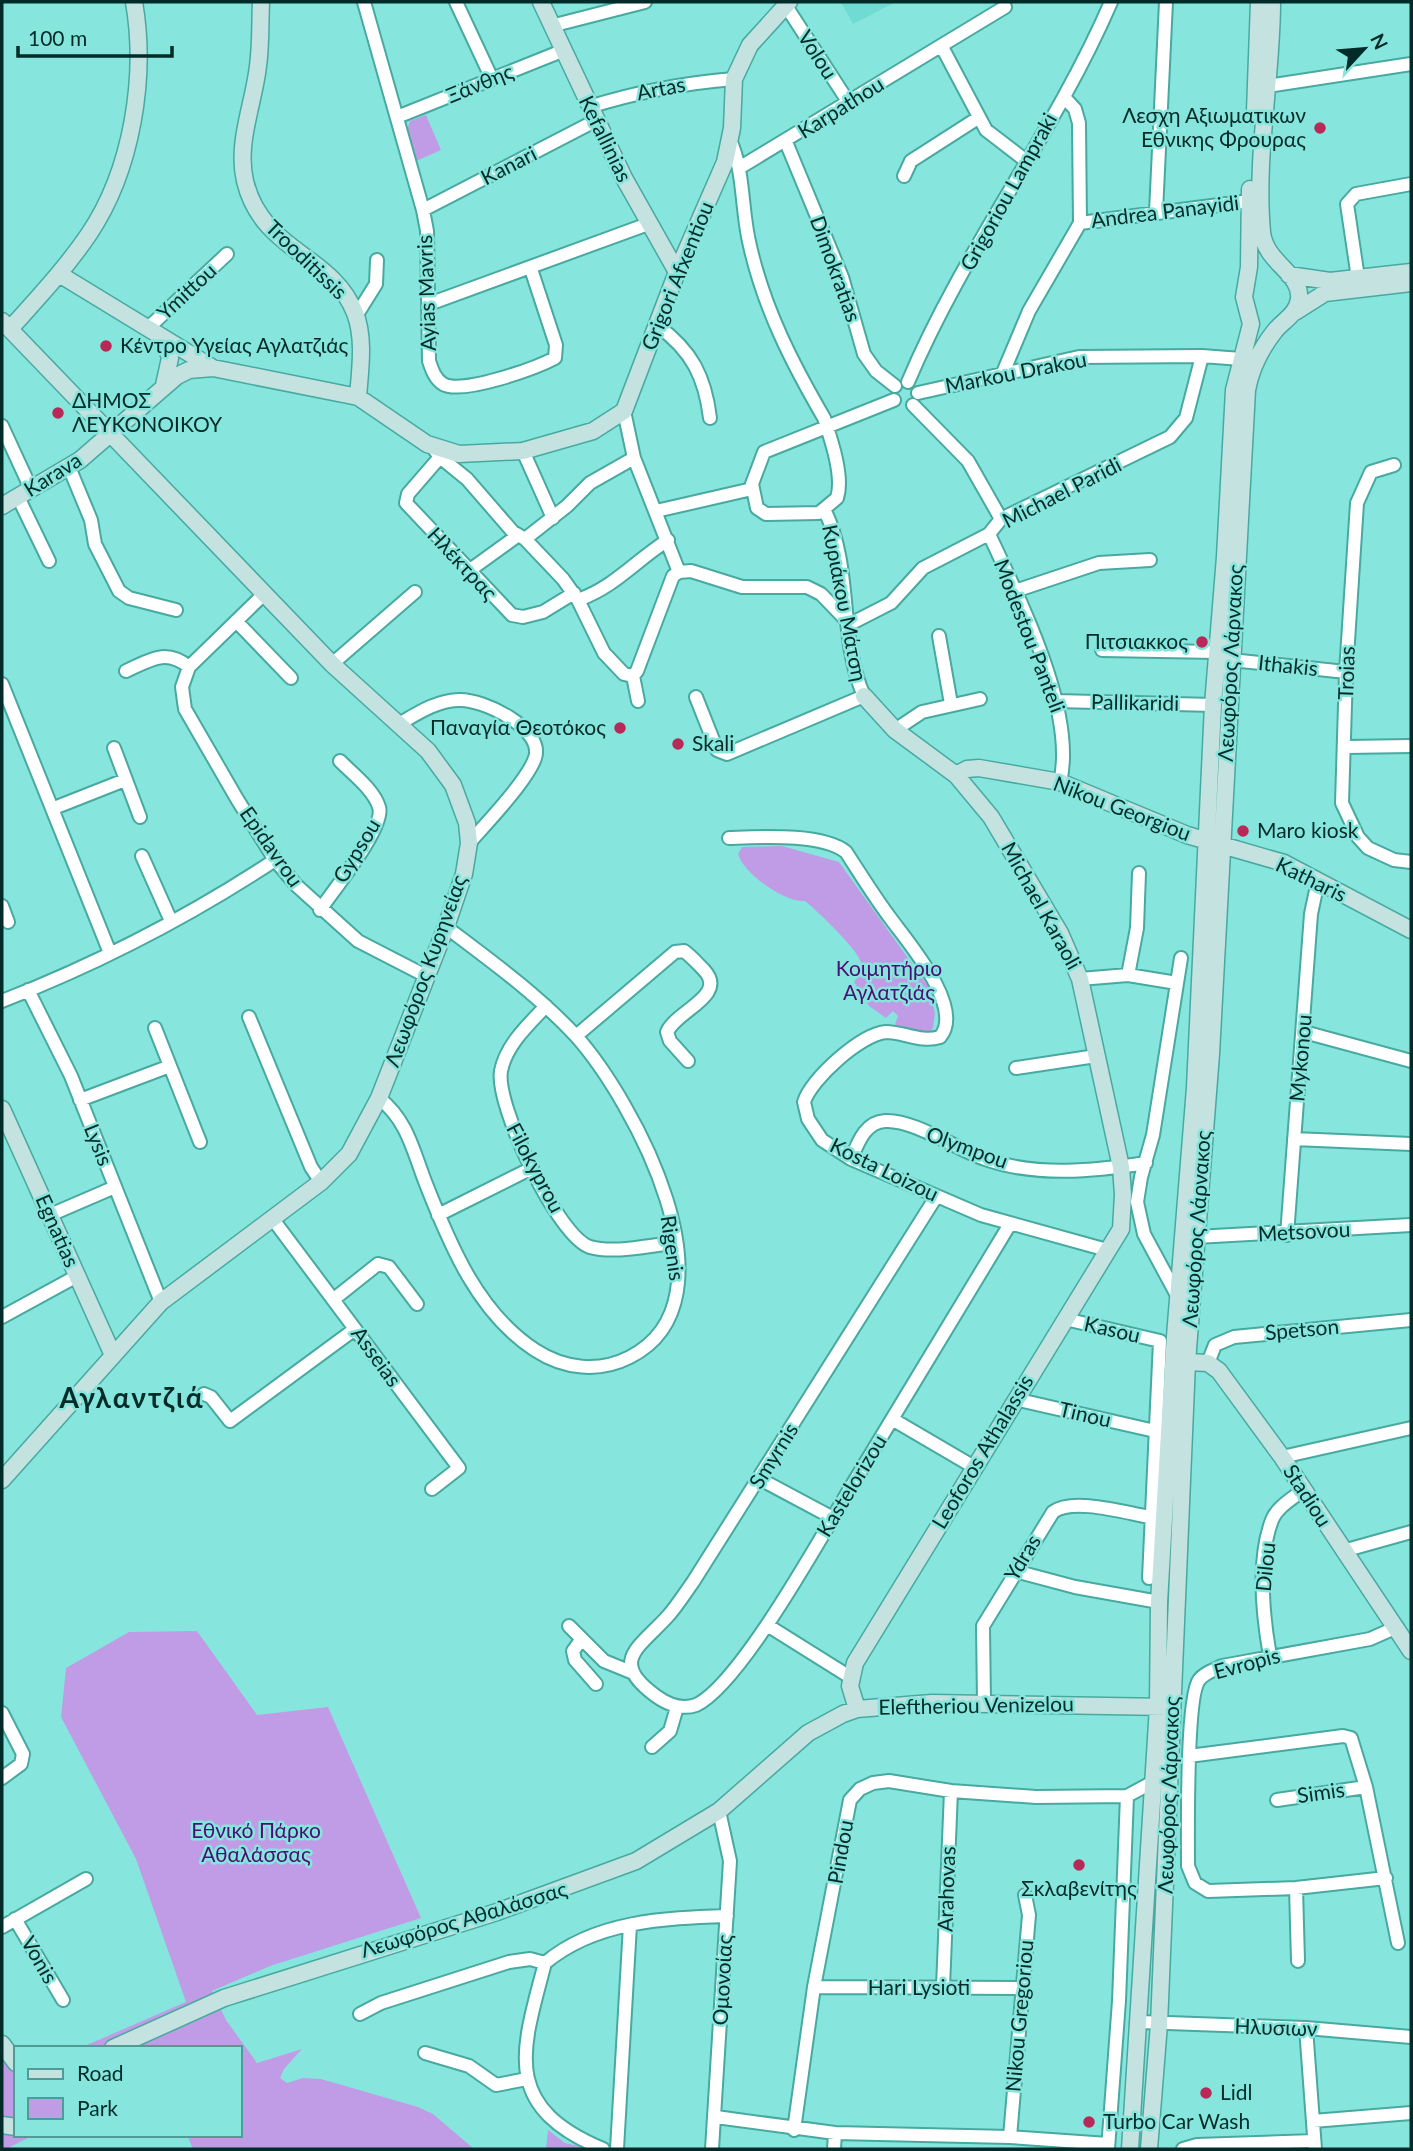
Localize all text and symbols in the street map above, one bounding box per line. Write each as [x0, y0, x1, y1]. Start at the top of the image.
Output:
scale bar [18, 14, 172, 58]
north arrow [1329, 14, 1399, 84]
text: 100 m [28, 25, 87, 50]
street label: Volou [793, 25, 843, 83]
text: N [1366, 30, 1393, 53]
street label: Ξάνθης [442, 58, 517, 107]
street label: Karpathou [793, 70, 888, 143]
street label: Artas [634, 71, 687, 104]
street label: Kefallinias [575, 91, 638, 186]
place label: Λεσχη Αξιωματικων Εθνικης Φρουρας [1122, 102, 1306, 151]
street label: Grigoriou Lampraki [954, 108, 1061, 274]
marker: Λεσχη Αξιωματικων Εθνικης Φρουρας [1312, 120, 1328, 136]
street label: Kanari [476, 140, 540, 189]
street label: Andrea Panayidi [1089, 189, 1240, 232]
street label: Grigori Afxentiou [635, 197, 718, 353]
street label: Dimokratias [806, 212, 867, 325]
street label: Trooditissis [261, 214, 353, 304]
street label: Ayias Mavris [411, 235, 440, 352]
street label: Ymittou [151, 257, 221, 324]
place label: Κέντρο Υγείας Αγλατζιάς [120, 332, 349, 357]
marker: Κέντρο Υγείας Αγλατζιάς [98, 338, 114, 354]
street label: Markou Drakou [943, 346, 1089, 398]
place label: ΔΗΜΟΣ ΛΕΥΚΟΝΟΙΚΟΥ [72, 387, 223, 436]
marker: ΔΗΜΟΣ ΛΕΥΚΟΝΟΙΚΟΥ [50, 405, 66, 421]
street label: Karava [19, 446, 86, 501]
street label: Michael Paridi [998, 451, 1125, 532]
street label: Ηλέκτρας [423, 521, 503, 605]
street label: Κυριάκου Μάτση [818, 522, 873, 683]
street label: Modestou Panteli [990, 555, 1071, 716]
street label: Λεωφόρος Λάρνακος [1212, 563, 1247, 762]
place label: Πιτσιακκος [1085, 628, 1188, 653]
marker: Πιτσιακκος [1194, 634, 1210, 650]
street label: Troias [1332, 646, 1359, 700]
street label: Ithakis [1257, 649, 1319, 680]
street label: Pallikaridi [1091, 688, 1179, 715]
place label: Παναγία Θεοτόκος [430, 714, 606, 739]
marker: Παναγία Θεοτόκος [612, 720, 628, 736]
place label: Skali [692, 730, 734, 755]
marker: Skali [670, 736, 686, 752]
street label: Nikou Georgiou [1050, 770, 1195, 845]
street label: Epidavrou [236, 801, 309, 891]
street label: Gypsou [327, 814, 385, 887]
place label: Maro kiosk [1257, 817, 1359, 842]
marker: Maro kiosk [1235, 823, 1251, 839]
street label: Michael Karaoli [997, 837, 1088, 973]
street label: Katharis [1272, 851, 1351, 906]
street label: Λεωφόρος Κυρηνείας [378, 871, 471, 1070]
park label: Κοιμητήριο Αγλατζιάς [836, 955, 942, 1004]
street label: Mykonou [1283, 1013, 1316, 1102]
street label: Filokyprou [502, 1118, 570, 1216]
street label: Lysis [80, 1120, 119, 1169]
street label: Olympou [923, 1120, 1012, 1173]
street label: Λεωφόρος Λάρνακος [1176, 1129, 1215, 1328]
street label: Kosta Loizou [826, 1132, 943, 1206]
street label: Egnatias [31, 1190, 85, 1271]
street label: Rigenis [657, 1213, 690, 1282]
street label: Metsovou [1257, 1216, 1351, 1245]
street label: Kasou [1082, 1310, 1143, 1347]
street label: Spetson [1264, 1313, 1340, 1344]
street label: Asseias [347, 1321, 407, 1391]
street label: Leoforos Athalassis [926, 1370, 1038, 1533]
district label: Αγλαντζιά [58, 1380, 205, 1414]
street label: Tinou [1057, 1395, 1114, 1432]
street label: Smyrnis [743, 1418, 803, 1493]
street label: Kastelorizou [811, 1430, 891, 1541]
street label: Stadiou [1279, 1459, 1338, 1531]
street label: Ydras [998, 1530, 1045, 1585]
street label: Dilou [1249, 1541, 1280, 1593]
street label: Evropis [1211, 1642, 1282, 1683]
street label: Eleftheriou Venizelou [878, 1690, 1074, 1719]
street label: Λεωφόρος Λάρνακος [1152, 1696, 1183, 1894]
street label: Simis [1295, 1776, 1346, 1807]
park label: Εθνικό Πάρκο Αθαλάσσας [191, 1817, 321, 1866]
street label: Pindou [822, 1818, 857, 1886]
street label: Arahovas [932, 1846, 959, 1932]
marker: Σκλαβενίτης [1071, 1857, 1087, 1873]
street label: Λεωφόρος Αθαλάσσας [357, 1875, 570, 1962]
place label: Σκλαβενίτης [1021, 1875, 1137, 1900]
street label: Vonis [17, 1931, 64, 1987]
street label: Ομονοίας [707, 1934, 736, 2026]
street label: Nikou Gregoriou [999, 1939, 1038, 2093]
street label: Hari Lysioti [868, 1974, 970, 1999]
street label: Ηλυσιων [1234, 2013, 1318, 2040]
legend [14, 2046, 242, 2137]
text: Road [77, 2060, 124, 2085]
place label: Lidl [1220, 2079, 1253, 2104]
marker: Lidl [1198, 2085, 1214, 2101]
text: Park [77, 2095, 118, 2120]
place label: Turbo Car Wash [1103, 2108, 1250, 2133]
marker: Turbo Car Wash [1081, 2114, 1097, 2130]

